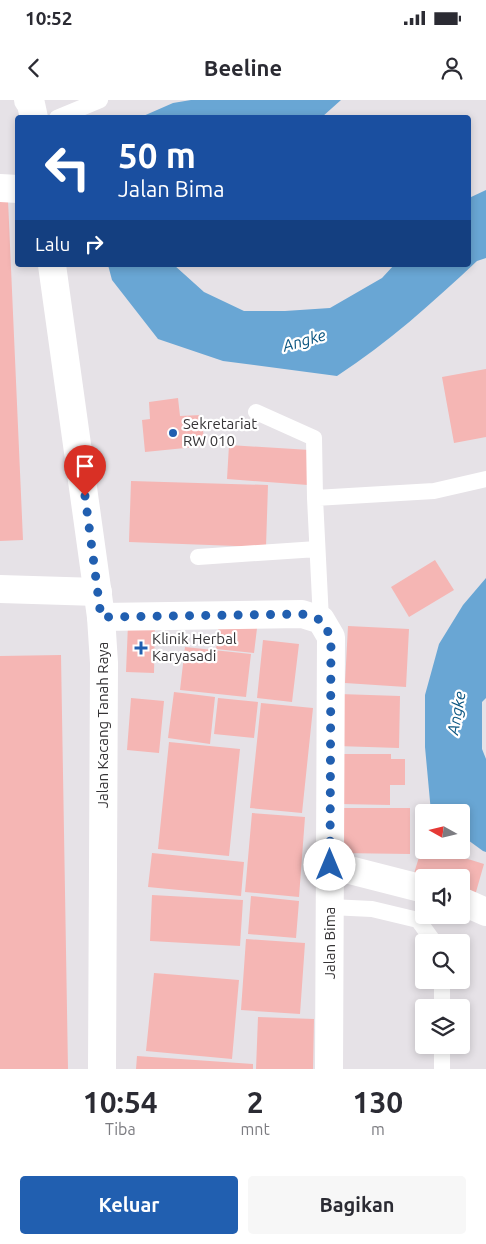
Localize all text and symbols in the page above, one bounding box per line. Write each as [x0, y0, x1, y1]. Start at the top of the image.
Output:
text: 10:52 [25, 7, 73, 29]
icon: back [20, 54, 48, 82]
icon: person [438, 54, 466, 82]
text: Beeline [204, 55, 282, 80]
icon: left [35, 135, 100, 200]
text: 50 m [118, 135, 196, 175]
text: Jalan Bima [118, 176, 224, 201]
icon: right [80, 230, 108, 258]
text: Lalu [35, 233, 70, 255]
water label: Angke [280, 325, 328, 355]
place label: Sekretariat RW 010 [183, 415, 257, 449]
marker: Sekretariat RW 010 [167, 427, 179, 439]
pin [64, 445, 106, 496]
icon: arrive [71, 452, 99, 480]
place label: Klinik Herbal Karyasadi [152, 630, 237, 664]
marker: Klinik Herbal Karyasadi [134, 641, 148, 655]
street label: Jalan Kacang Tanah Raya [94, 642, 111, 808]
water label: Angke [443, 690, 469, 737]
north arrow [415, 804, 470, 859]
map controls [415, 804, 470, 1054]
position arrow [303, 838, 355, 890]
button: sound [415, 869, 470, 924]
street label: Jalan Bima [321, 907, 338, 979]
button: search [415, 934, 470, 989]
button: layers [415, 999, 470, 1054]
text: 10:54 [83, 1085, 158, 1119]
text: 2 [247, 1085, 264, 1119]
text: 130 [353, 1085, 403, 1119]
text: Tiba [105, 1120, 136, 1138]
text: mnt [241, 1120, 270, 1138]
text: m [371, 1120, 385, 1138]
button: Keluar [20, 1176, 238, 1234]
button: Bagikan [248, 1176, 466, 1234]

